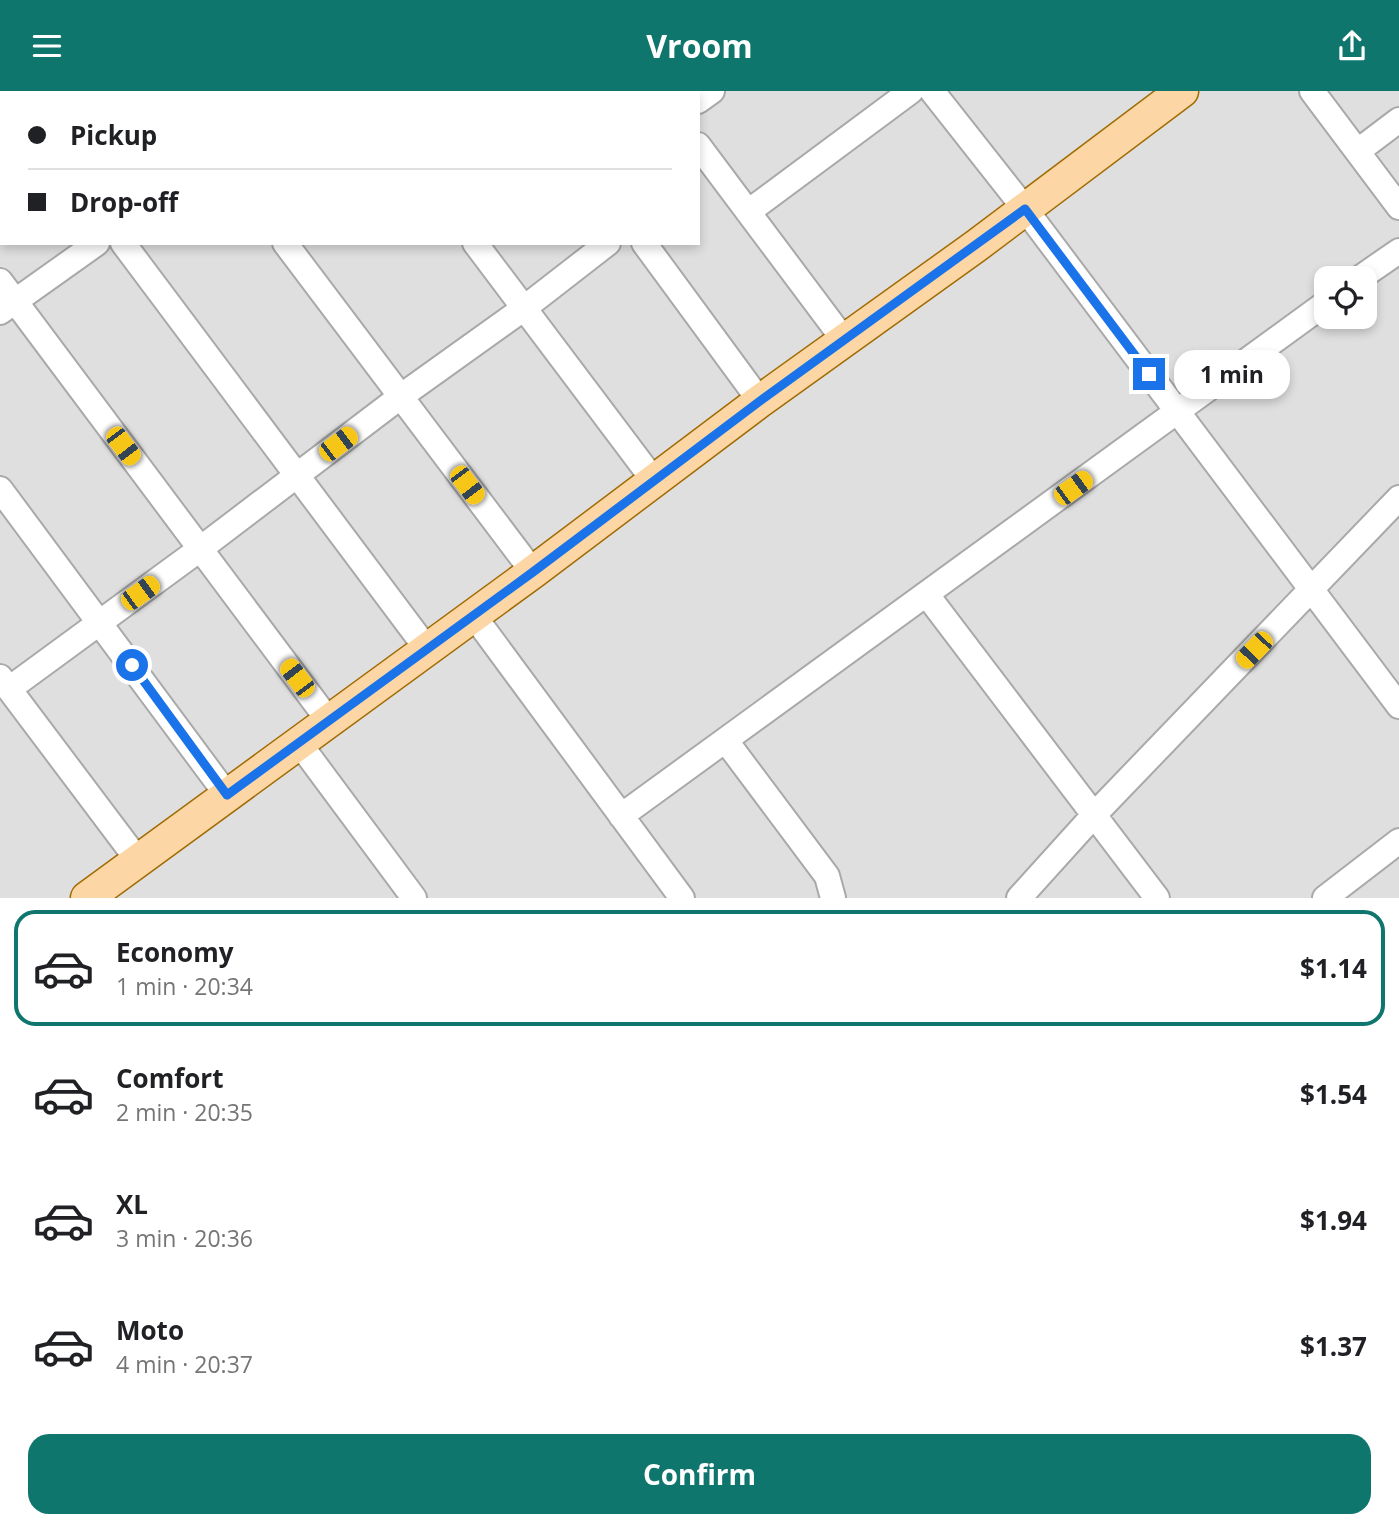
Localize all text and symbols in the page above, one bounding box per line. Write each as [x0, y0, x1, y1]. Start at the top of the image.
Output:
text: Vroom [646, 24, 753, 67]
icon: menu [28, 27, 66, 65]
icon: share [1333, 27, 1371, 65]
text: Pickup [70, 117, 157, 153]
text: Drop-off [70, 184, 178, 220]
map controls [1314, 266, 1377, 329]
button: locate [1314, 266, 1377, 329]
callout: 1 min [1174, 349, 1289, 399]
route end [1133, 358, 1165, 390]
text: 1 min [1200, 358, 1264, 390]
car [102, 423, 145, 469]
car [315, 423, 362, 465]
car [446, 462, 489, 508]
car [1050, 467, 1097, 509]
car [117, 572, 164, 614]
car [1232, 628, 1277, 672]
route start [116, 649, 148, 681]
car [276, 655, 319, 701]
text: Economy [116, 934, 234, 970]
icon: car [32, 937, 95, 1000]
text: $1.14 [1300, 950, 1367, 986]
text: 1 min · 20:34 [116, 970, 253, 1002]
text: Comfort [116, 1060, 223, 1096]
icon: car [32, 1063, 95, 1126]
text: $1.54 [1300, 1076, 1367, 1112]
text: 2 min · 20:35 [116, 1096, 253, 1128]
text: XL [116, 1186, 148, 1222]
icon: car [32, 1189, 95, 1252]
text: $1.94 [1300, 1202, 1367, 1238]
text: 3 min · 20:36 [116, 1222, 253, 1254]
text: Moto [116, 1312, 184, 1348]
icon: car [32, 1315, 95, 1378]
text: $1.37 [1300, 1328, 1367, 1364]
text: 4 min · 20:37 [116, 1348, 253, 1380]
button: Confirm [28, 1434, 1371, 1514]

